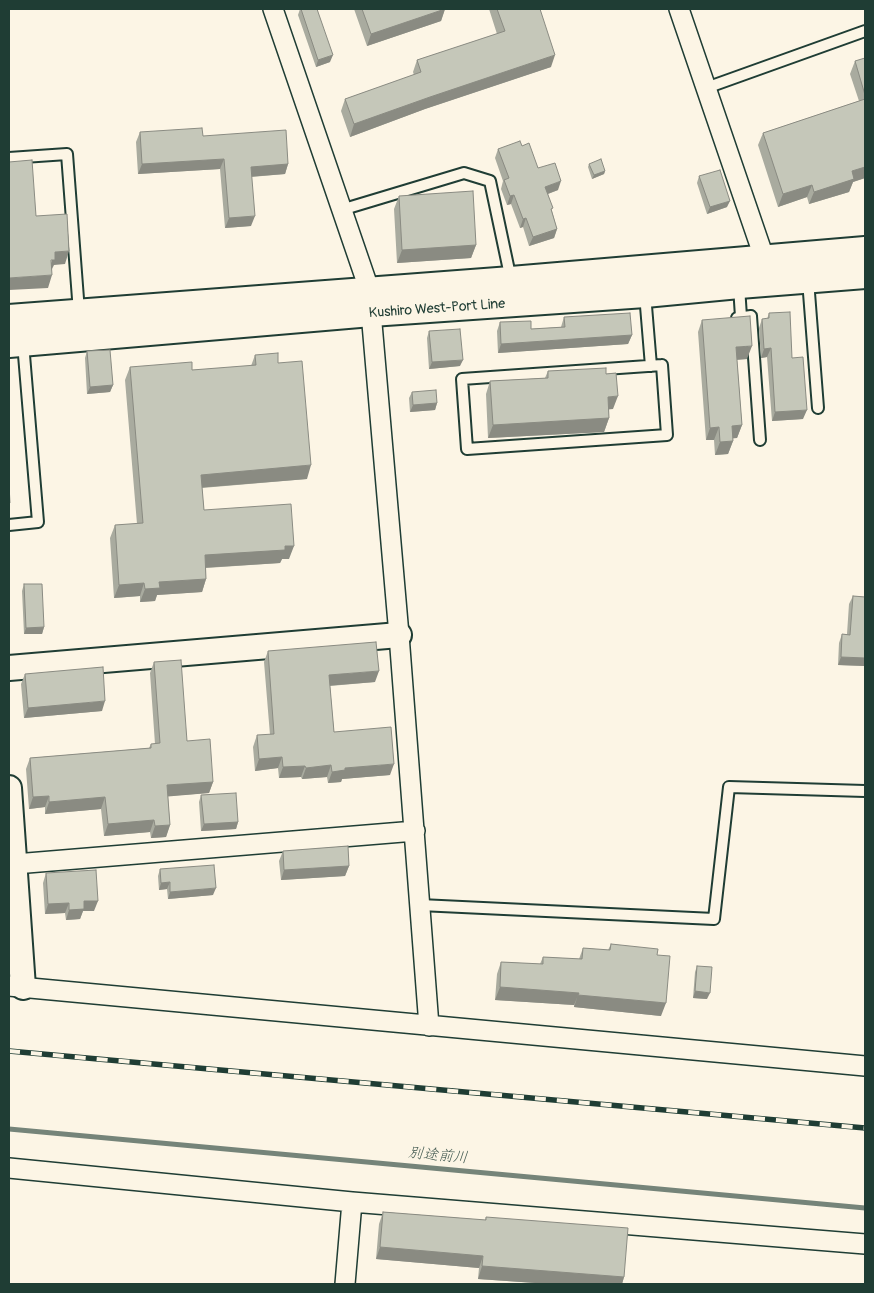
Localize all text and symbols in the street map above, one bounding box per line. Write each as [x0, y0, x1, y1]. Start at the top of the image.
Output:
street label: Kushiro West-Port Line [368, 296, 506, 322]
water label: 別途前川 [407, 1144, 469, 1168]

